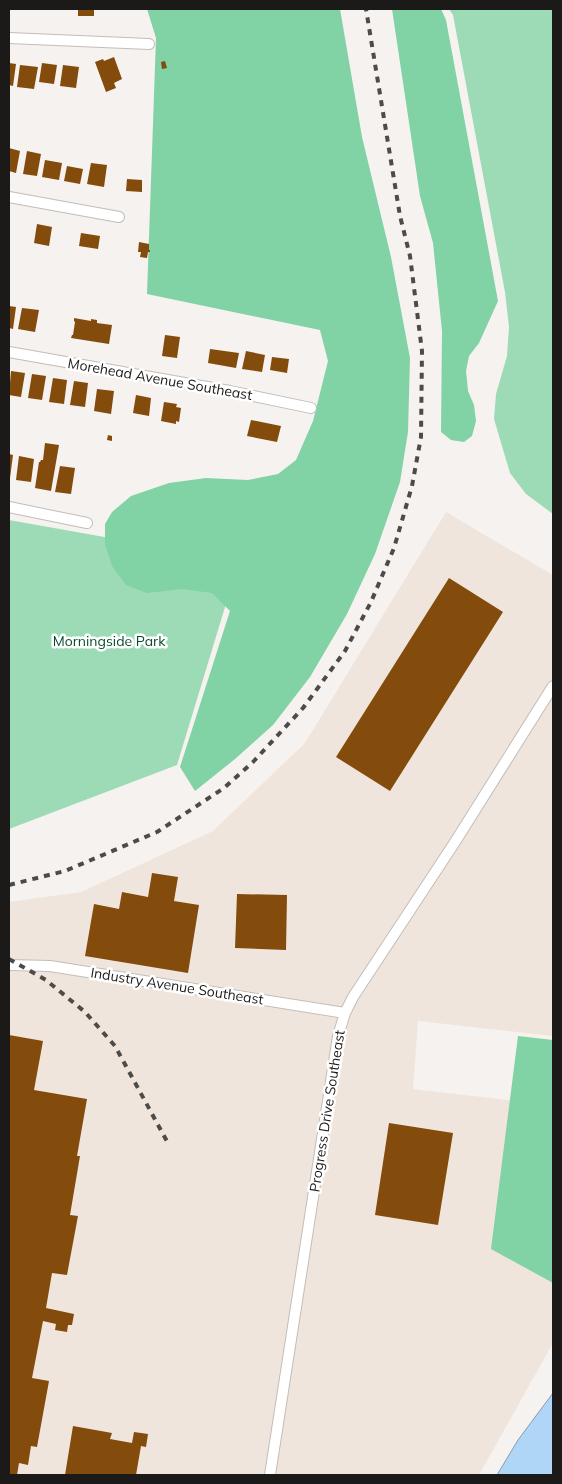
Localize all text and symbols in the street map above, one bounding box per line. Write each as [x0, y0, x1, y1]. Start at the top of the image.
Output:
street label: Morehead Avenue Southeast [66, 354, 254, 404]
park label: Morningside Park [53, 632, 166, 650]
street label: Industry Avenue Southeast [89, 963, 265, 1009]
street label: Progress Drive Southeast [305, 1029, 349, 1193]

